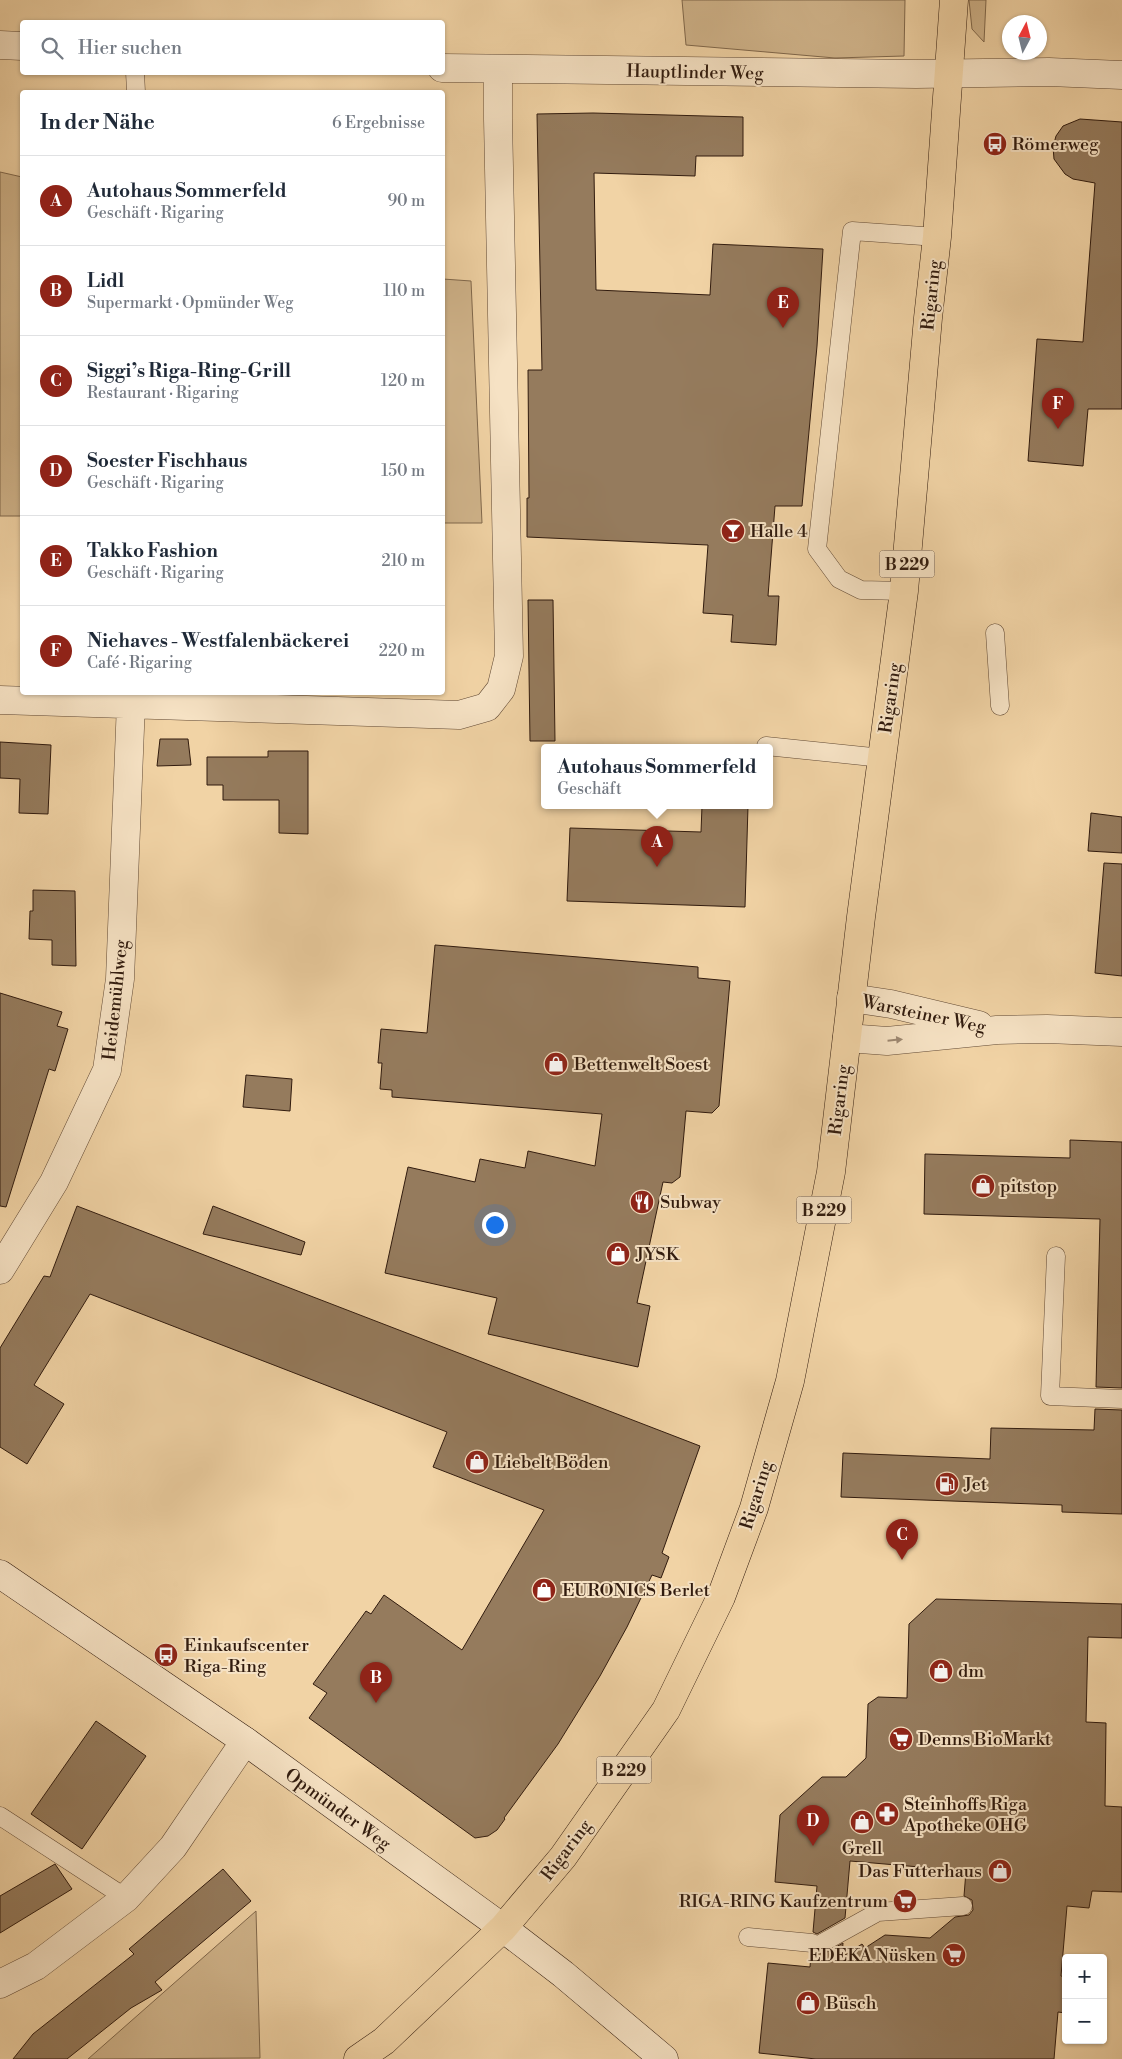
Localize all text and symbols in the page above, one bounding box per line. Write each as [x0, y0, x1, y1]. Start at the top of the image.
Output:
north arrow [1002, 15, 1047, 60]
search box [20, 20, 445, 75]
icon: search [38, 34, 66, 62]
text: Hier suchen [78, 36, 182, 60]
street label: Hauptlinder Weg [626, 60, 764, 85]
text: In der Nähe [40, 110, 155, 136]
text: 6 Ergebnisse [332, 113, 425, 133]
bus stop icon: Römerweg [982, 131, 1008, 157]
place label: Römerweg [1012, 133, 1099, 156]
text: Autohaus Sommerfeld [87, 179, 287, 203]
text: A [50, 191, 62, 211]
text: 90 m [387, 191, 425, 211]
text: Geschäft · Rigaring [87, 203, 224, 223]
street label: Rigaring [916, 258, 947, 332]
text: Lidl [87, 269, 124, 293]
text: B [50, 281, 62, 301]
text: 110 m [383, 281, 425, 301]
pin: E [767, 287, 799, 328]
text: Supermarkt · Opmünder Weg [87, 293, 294, 313]
text: Siggi’s Riga-Ring-Grill [87, 359, 291, 383]
text: C [50, 371, 62, 391]
text: 120 m [381, 371, 425, 391]
text: Restaurant · Rigaring [87, 383, 239, 403]
pin: F [1042, 388, 1074, 429]
text: Soester Fischhaus [87, 449, 248, 473]
text: D [50, 461, 62, 481]
text: 150 m [381, 461, 425, 481]
text: Geschäft · Rigaring [87, 473, 224, 493]
bar icon: Halle 4 [720, 518, 746, 544]
place label: Halle 4 [750, 520, 808, 543]
text: Takko Fashion [87, 539, 218, 563]
road number: B 229 [880, 550, 934, 578]
text: E [50, 551, 62, 571]
text: 210 m [381, 551, 425, 571]
text: Geschäft · Rigaring [87, 563, 224, 583]
text: Niehaves - Westfalenbäckerei [87, 629, 349, 653]
text: F [50, 641, 62, 661]
text: 220 m [379, 641, 425, 661]
text: Café · Rigaring [87, 653, 192, 673]
street label: Rigaring [874, 661, 907, 735]
popup [541, 744, 773, 809]
text: Autohaus Sommerfeld [557, 755, 757, 779]
text: Geschäft [557, 779, 622, 799]
pin: A [641, 826, 673, 867]
street label: Heidemühlweg [98, 938, 133, 1062]
street label: Warsteiner Weg [859, 990, 989, 1039]
one-way arrow [888, 1036, 904, 1044]
shop icon: Bettenwelt Soest [543, 1051, 569, 1077]
place label: Bettenwelt Soest [573, 1053, 710, 1076]
street label: Rigaring [824, 1063, 855, 1137]
shop icon: pitstop [970, 1173, 996, 1199]
place label: pitstop [1000, 1175, 1057, 1198]
restaurant icon: Subway [629, 1189, 655, 1215]
place label: Subway [660, 1191, 721, 1214]
road number: B 229 [796, 1196, 852, 1224]
your location [482, 1212, 508, 1238]
shop icon: JYSK [605, 1241, 631, 1267]
place label: JYSK [635, 1243, 681, 1266]
shop icon: Liebelt Böden [464, 1449, 490, 1475]
place label: Liebelt Böden [494, 1451, 609, 1474]
street label: Rigaring [735, 1457, 778, 1532]
fuel station icon: Jet [934, 1471, 960, 1497]
place label: Jet [963, 1473, 988, 1496]
pin: C [886, 1519, 918, 1560]
shop icon: EURONICS Berlet [531, 1577, 557, 1603]
place label: EURONICS Berlet [562, 1579, 711, 1602]
place label: Einkaufscenter Riga-Ring [184, 1634, 309, 1678]
bus stop icon: Einkaufscenter Riga-Ring [153, 1642, 179, 1668]
shop icon: dm [928, 1658, 954, 1684]
place label: dm [958, 1660, 984, 1683]
pin: B [360, 1662, 392, 1703]
supermarket icon: Denns BioMarkt [888, 1726, 914, 1752]
place label: Denns BioMarkt [918, 1728, 1052, 1751]
road number: B 229 [596, 1756, 652, 1784]
street label: Opmünder Weg [280, 1763, 396, 1856]
place label: Steinhoffs Riga Apotheke OHG [903, 1793, 1028, 1837]
pharmacy icon: Steinhoffs Riga Apotheke OHG [874, 1801, 900, 1827]
pin: D [797, 1805, 829, 1846]
shop icon: Grell [849, 1809, 875, 1835]
street label: Rigaring [536, 1815, 597, 1886]
place label: Grell [842, 1837, 883, 1860]
shop icon: Das Futterhaus [987, 1858, 1013, 1884]
place label: Das Futterhaus [858, 1860, 982, 1883]
supermarket icon: RIGA-RING Kaufzentrum [892, 1888, 918, 1914]
place label: RIGA-RING Kaufzentrum [679, 1890, 888, 1913]
supermarket icon: EDEKA Nüsken [941, 1942, 967, 1968]
place label: EDEKA Nüsken [808, 1944, 936, 1967]
map controls [1062, 1954, 1107, 2044]
button: + [1062, 1954, 1107, 1999]
shop icon: Büsch [795, 1990, 821, 2016]
place label: Büsch [825, 1992, 877, 2015]
button: − [1062, 1999, 1107, 2044]

